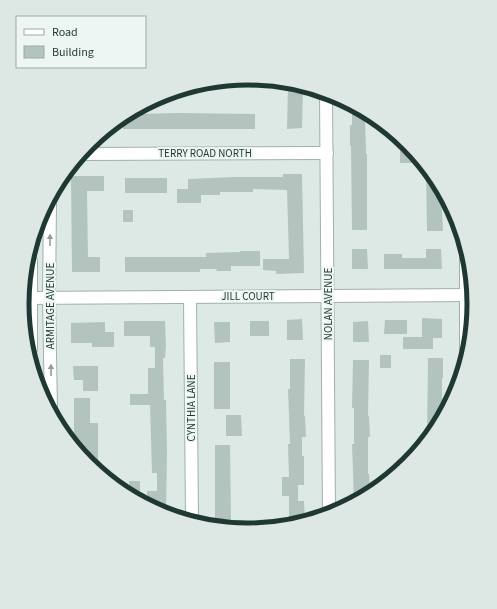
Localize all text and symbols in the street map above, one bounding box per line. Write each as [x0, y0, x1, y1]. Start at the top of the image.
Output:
legend [16, 16, 146, 68]
text: Road [52, 24, 78, 41]
text: Building [52, 44, 94, 61]
street label: TERRY ROAD NORTH [158, 146, 252, 161]
one-way arrow [47, 233, 53, 246]
street label: ARMITAGE AVENUE [43, 263, 58, 349]
street label: NOLAN AVENUE [321, 268, 336, 340]
street label: JILL COURT [221, 289, 275, 304]
one-way arrow [48, 363, 54, 376]
street label: CYNTHIA LANE [184, 374, 199, 441]

